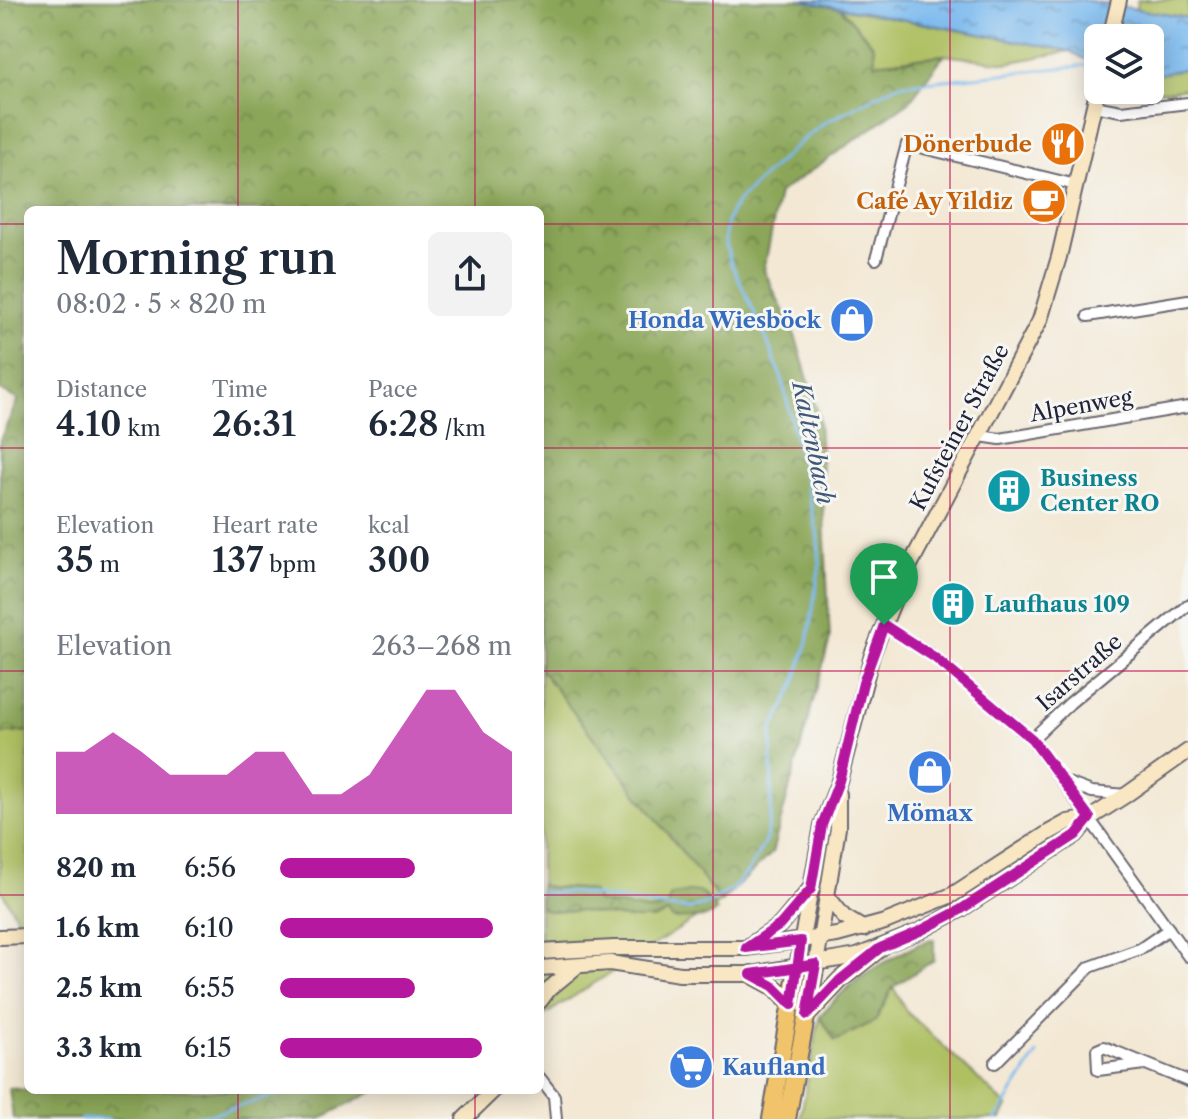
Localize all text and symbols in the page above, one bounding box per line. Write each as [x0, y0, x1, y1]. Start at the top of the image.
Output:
map controls [1084, 24, 1164, 104]
button: layers [1084, 24, 1164, 104]
restaurant icon: Dönerbude [1039, 120, 1087, 168]
place label: Dönerbude [903, 131, 1032, 158]
cafe icon: Café Ay Yildiz [1020, 177, 1068, 225]
place label: Café Ay Yildiz [856, 188, 1013, 215]
text: Morning run [56, 231, 337, 285]
button: share [428, 232, 512, 316]
text: 08:02 · 5 × 820 m [56, 288, 266, 320]
shop icon: Honda Wiesböck [828, 296, 876, 344]
place label: Honda Wiesböck [628, 307, 822, 334]
street label: Kufsteiner Straße [904, 339, 1015, 515]
text: Distance [56, 376, 147, 403]
text: Time [212, 376, 268, 403]
text: Pace [368, 376, 418, 403]
water label: Kaltenbach [786, 377, 841, 507]
street label: Alpenweg [1027, 383, 1135, 428]
text: 4.10 [56, 403, 122, 445]
text: 26:31 [212, 403, 296, 445]
text: 6:28 [368, 403, 439, 445]
text: km [122, 415, 161, 442]
text: /km [439, 415, 486, 442]
place label: Business Center RO [1040, 465, 1159, 517]
building icon: Business Center RO [985, 467, 1033, 515]
text: Elevation [56, 512, 154, 539]
text: Heart rate [212, 512, 318, 539]
text: kcal [368, 512, 410, 539]
text: 35 [56, 539, 94, 581]
text: 137 [212, 539, 263, 581]
text: 300 [368, 539, 430, 581]
pin [850, 543, 918, 625]
text: m [94, 551, 120, 578]
text: bpm [263, 551, 317, 578]
icon: arrive [862, 555, 906, 599]
building icon: Laufhaus 109 [929, 580, 977, 628]
place label: Laufhaus 109 [984, 591, 1130, 618]
street label: Isarstraße [1031, 628, 1128, 717]
text: Elevation [56, 630, 172, 662]
text: 263–268 m [371, 630, 512, 662]
shop icon: Mömax [906, 748, 954, 796]
place label: Mömax [887, 800, 974, 827]
text: 820 m [56, 852, 136, 884]
text: 6:56 [184, 852, 236, 884]
text: 1.6 km [56, 912, 140, 944]
text: 6:10 [184, 912, 234, 944]
text: 2.5 km [56, 972, 142, 1004]
text: 6:55 [184, 972, 235, 1004]
text: 3.3 km [56, 1032, 142, 1064]
text: 6:15 [184, 1032, 232, 1064]
supermarket icon: Kaufland [667, 1043, 715, 1091]
place label: Kaufland [722, 1054, 826, 1081]

